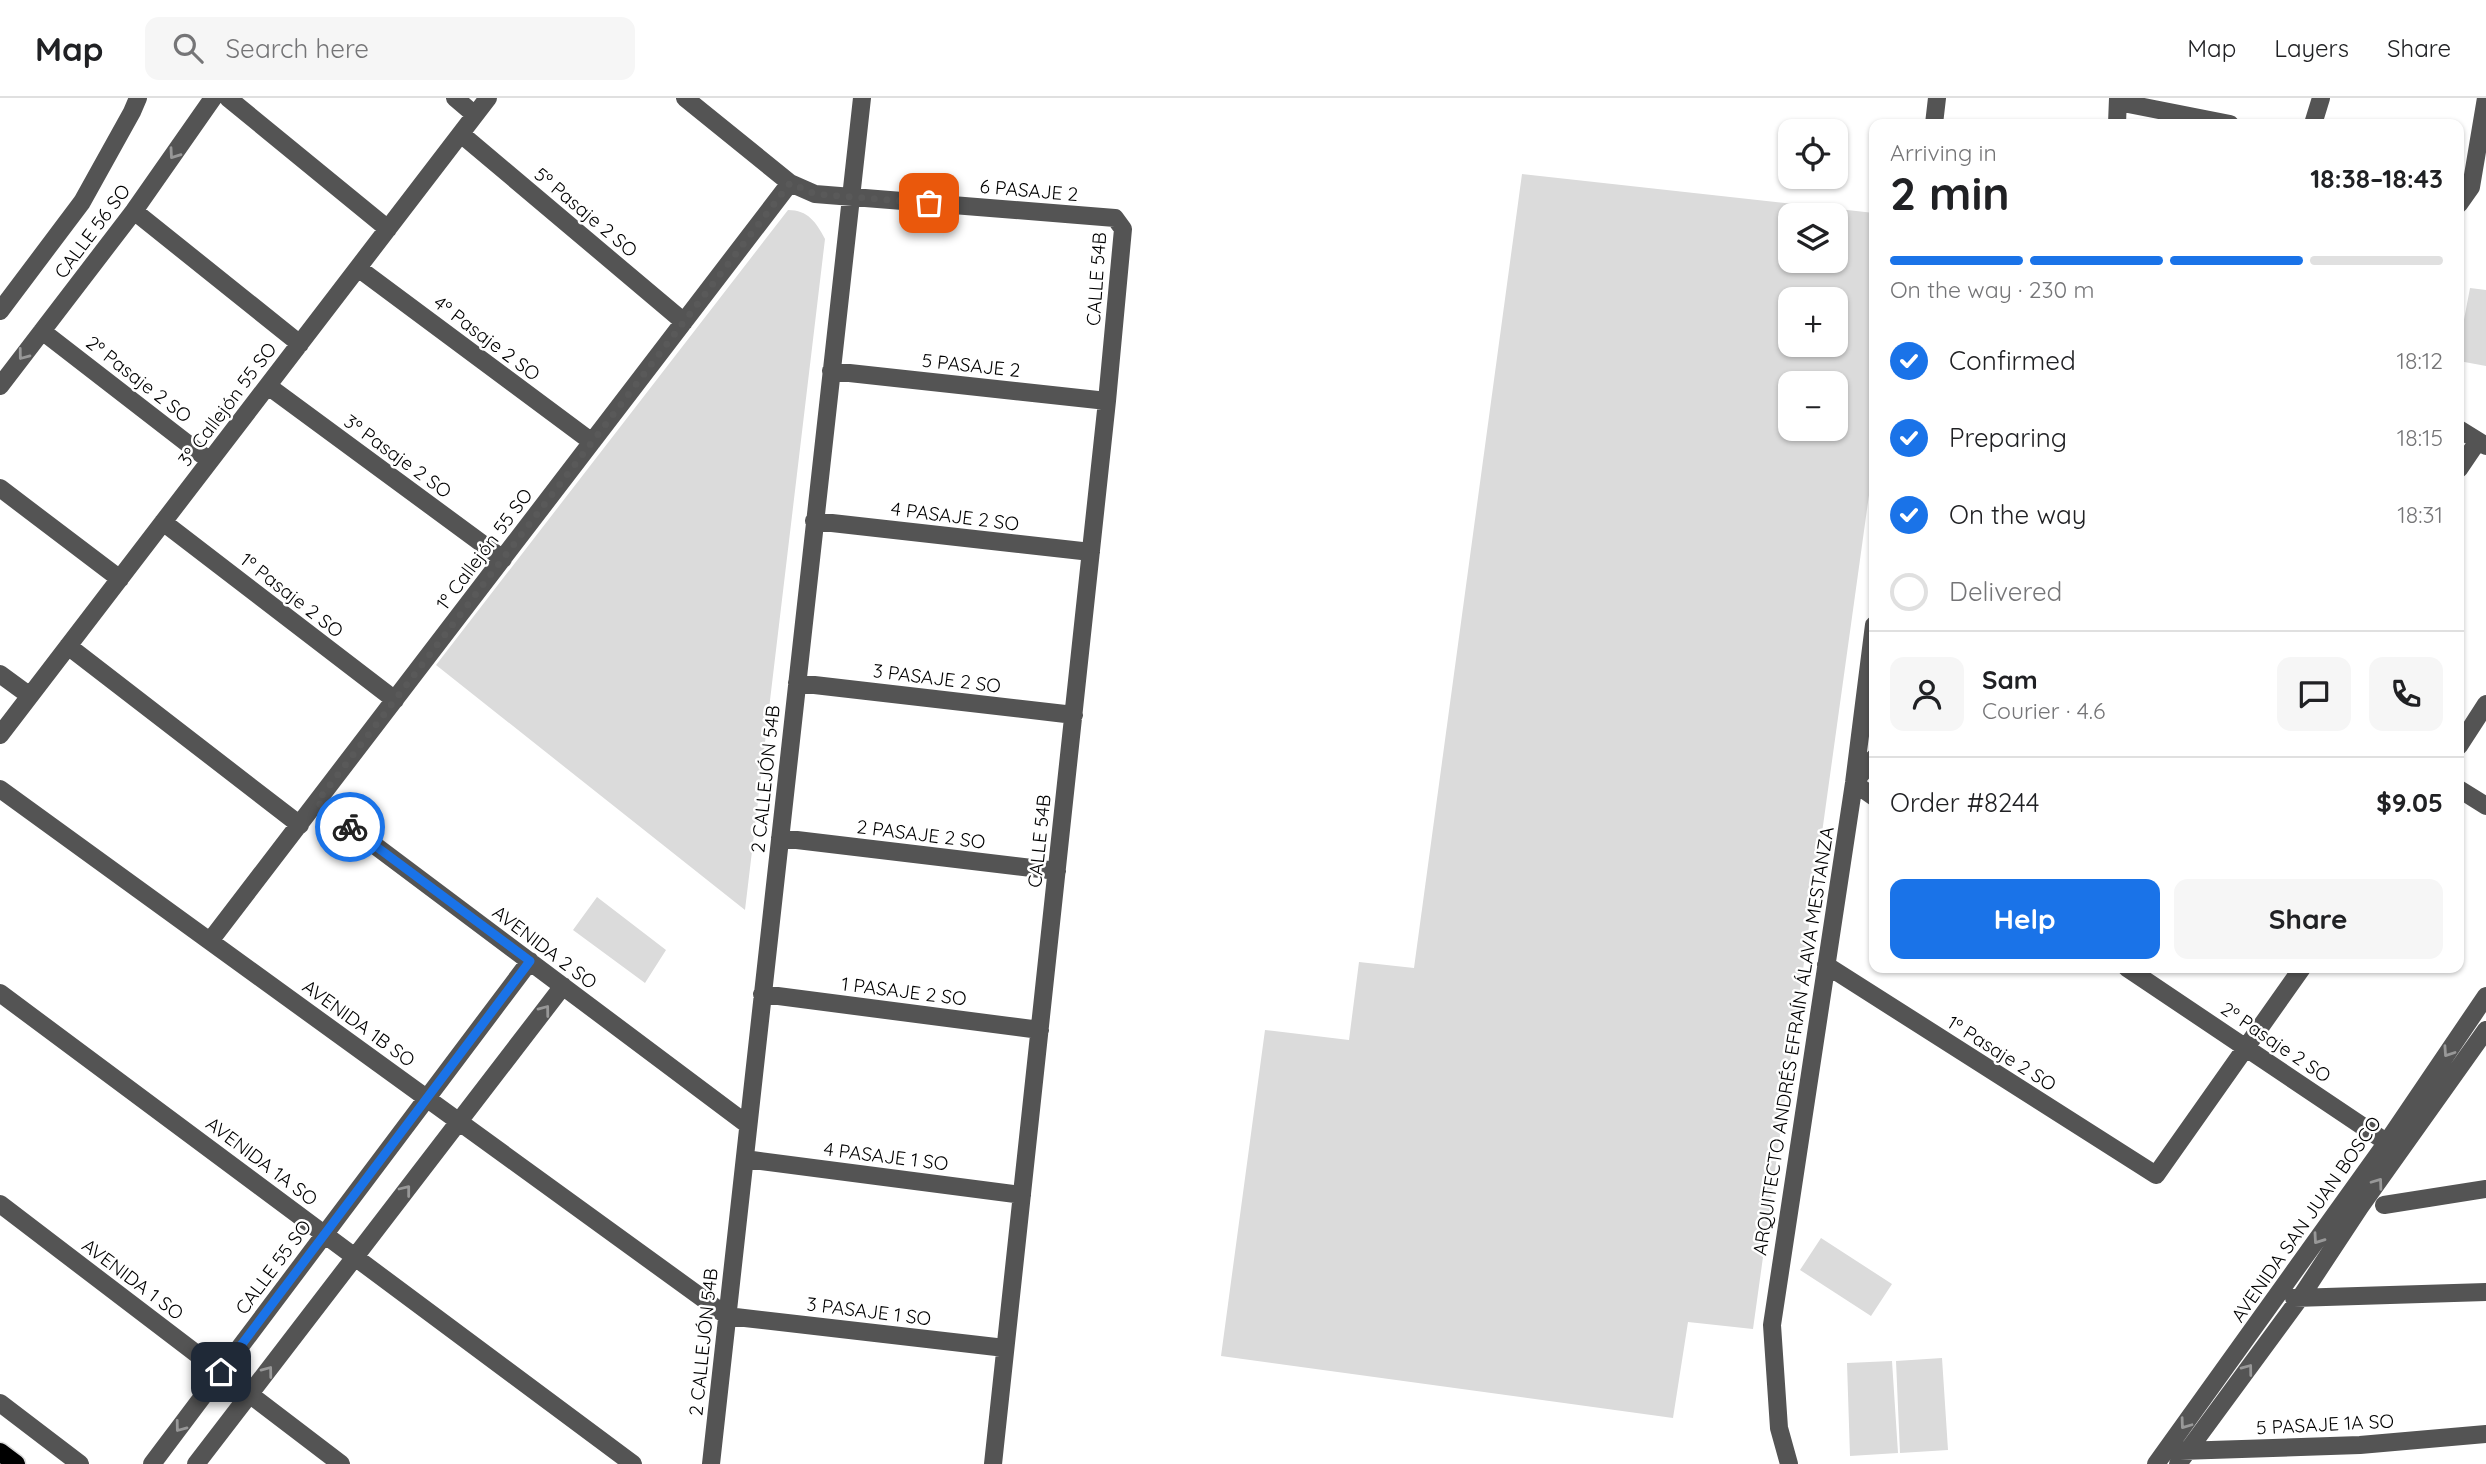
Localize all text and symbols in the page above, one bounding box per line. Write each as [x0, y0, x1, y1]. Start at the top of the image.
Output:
search box [145, 17, 635, 80]
text: Map [35, 28, 103, 69]
icon: search [169, 29, 207, 67]
text: Search here [225, 32, 369, 65]
text: Map [2187, 33, 2236, 63]
text: Layers [2274, 33, 2349, 63]
text: Share [2387, 33, 2451, 63]
map controls [1778, 119, 1848, 441]
button: locate [1778, 119, 1848, 189]
text: Arriving in [1890, 138, 1997, 167]
one-way arrow [170, 146, 182, 159]
street label: 5º Pasaje 2 SO [529, 162, 643, 262]
text: 18:38–18:43 [2310, 162, 2443, 195]
text: 2 min [1890, 164, 2010, 222]
pin [899, 173, 959, 233]
street label: 6 PASAJE 2 [979, 174, 1079, 206]
street label: CALLE 56 SO [49, 179, 135, 283]
icon: bag [910, 184, 948, 222]
button: layers [1778, 203, 1848, 273]
street label: CALLE 54B [1081, 231, 1111, 327]
text: On the way · 230 m [1890, 275, 2095, 304]
button: + [1778, 287, 1848, 357]
street label: 4º Pasaje 2 SO [429, 290, 545, 386]
street label: 2º Pasaje 2 SO [81, 330, 197, 428]
street label: 3º Callejón 55 SO [173, 337, 281, 471]
icon: check [1890, 342, 1928, 380]
text: Confirmed [1949, 344, 2076, 377]
text: 18:12 [2397, 346, 2443, 375]
one-way arrow [19, 348, 31, 360]
street label: 5 PASAJE 2 [921, 348, 1021, 382]
button: − [1778, 371, 1848, 441]
street label: 3º Pasaje 2 SO [340, 409, 456, 503]
icon: check [1890, 419, 1928, 457]
text: Preparing [1949, 421, 2067, 454]
text: 18:15 [2397, 423, 2443, 452]
street label: 1º Callejón 55 SO [430, 483, 538, 615]
street label: 4 PASAJE 2 SO [890, 496, 1020, 536]
icon: check [1890, 496, 1928, 534]
text: On the way [1949, 498, 2087, 531]
text: 18:31 [2397, 500, 2443, 529]
street label: 1º Pasaje 2 SO [236, 547, 348, 643]
text: Delivered [1949, 575, 2062, 608]
button: person [1890, 657, 1964, 731]
button: chat [2277, 657, 2351, 731]
button: phone [2369, 657, 2443, 731]
street label: 3 PASAJE 2 SO [872, 658, 1002, 698]
text: Sam [1982, 663, 2038, 696]
text: Courier · 4.6 [1982, 696, 2105, 725]
street label: 2 CALLEJÓN 54B [745, 704, 785, 854]
text: Order #8244 [1890, 786, 2039, 819]
text: $9.05 [2376, 786, 2443, 819]
courier [315, 792, 385, 862]
street label: CALLE 54B [1022, 793, 1056, 889]
icon: bike [331, 808, 369, 846]
street label: 2 PASAJE 2 SO [855, 814, 987, 854]
street label: ARQUITECTO ANDRÉS EFRAÍN ÁLAVA MESTANZA [1747, 825, 1839, 1257]
button: Help [1890, 879, 2160, 959]
button: Share [2174, 879, 2443, 959]
street label: AVENIDA 2 SO [488, 900, 602, 994]
street label: 1 PASAJE 2 SO [840, 971, 968, 1011]
street label: AVENIDA 1B SO [298, 974, 420, 1072]
street label: 2º Pasaje 2 SO [2216, 996, 2336, 1088]
one-way arrow [536, 1005, 549, 1018]
street label: 1º Pasaje 2 SO [1943, 1010, 2061, 1096]
one-way arrow [2444, 1044, 2456, 1057]
street label: AVENIDA 1A SO [202, 1111, 322, 1211]
street label: AVENIDA SAN JUAN BOSCO [2226, 1111, 2386, 1327]
street label: 4 PASAJE 1 SO [822, 1136, 950, 1176]
one-way arrow [2370, 1178, 2382, 1191]
one-way arrow [398, 1186, 411, 1198]
street label: CALLE 55 SO [230, 1215, 316, 1319]
one-way arrow [2314, 1231, 2326, 1244]
street label: AVENIDA 1 SO [77, 1233, 189, 1325]
street label: 2 CALLEJÓN 54B [683, 1267, 723, 1417]
street label: 3 PASAJE 1 SO [805, 1291, 933, 1331]
pin [191, 1342, 251, 1402]
icon: home [202, 1353, 240, 1391]
one-way arrow [2239, 1365, 2252, 1377]
one-way arrow [259, 1366, 272, 1379]
street label: 5 PASAJE 1A SO [2255, 1408, 2395, 1440]
one-way arrow [2181, 1416, 2193, 1429]
one-way arrow [175, 1419, 188, 1432]

